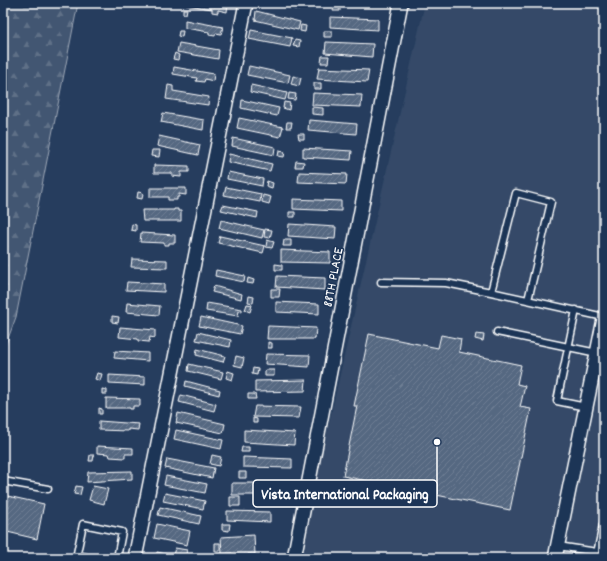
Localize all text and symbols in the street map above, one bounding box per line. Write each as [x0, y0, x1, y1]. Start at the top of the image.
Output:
street label: 88TH PLACE [318, 245, 350, 309]
callout: Vista International Packaging [253, 480, 437, 507]
text: Vista International Packaging [261, 485, 429, 507]

